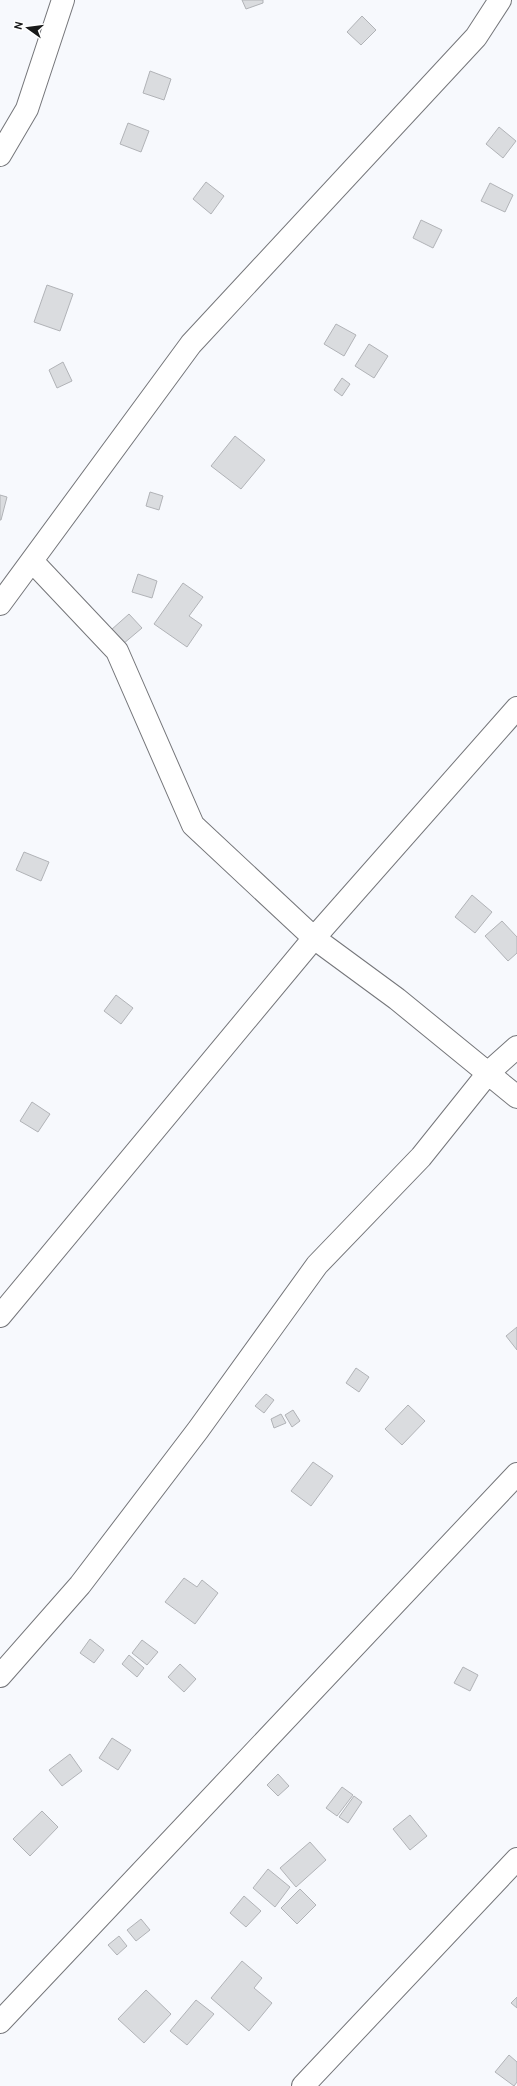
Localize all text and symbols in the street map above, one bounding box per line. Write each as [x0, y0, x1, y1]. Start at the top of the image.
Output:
north arrow [8, 8, 48, 48]
text: N [11, 20, 26, 31]

